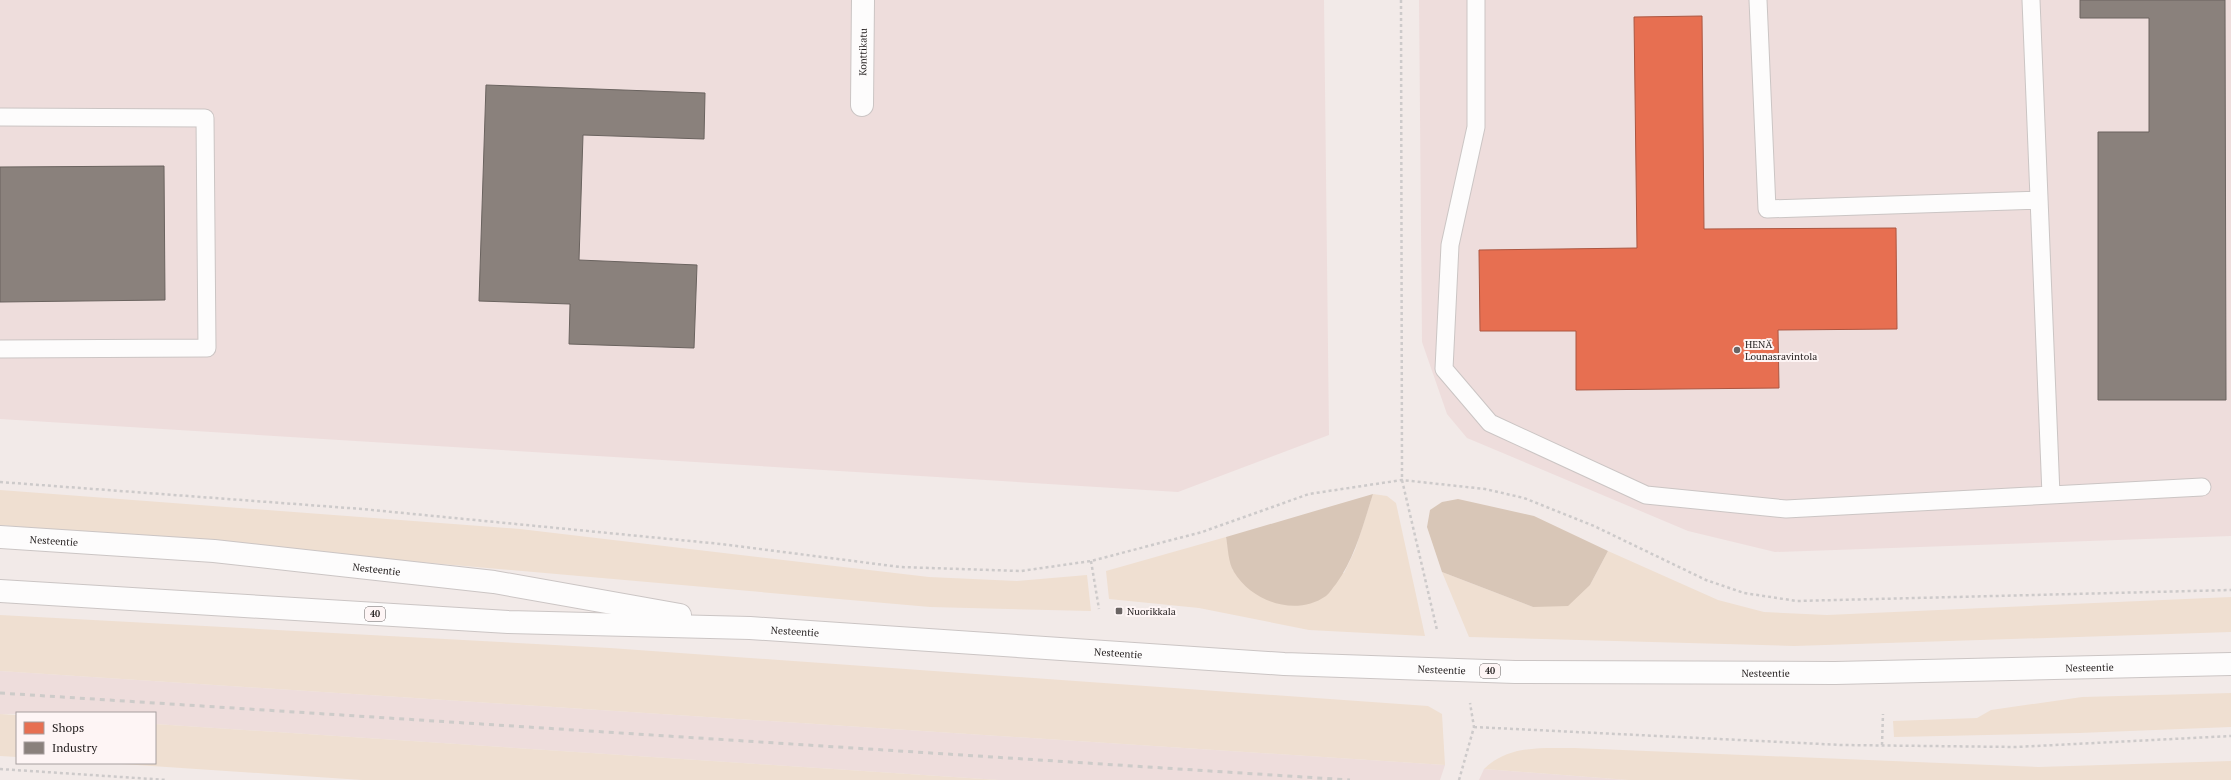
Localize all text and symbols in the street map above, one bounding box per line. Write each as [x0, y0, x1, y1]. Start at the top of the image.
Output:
street label: Konttikatu [856, 28, 869, 76]
place label: HENÄ Lounasravintola [1745, 338, 1817, 363]
marker: HENÄ Lounasravintola [1732, 345, 1742, 355]
street label: Nesteentie [29, 532, 78, 549]
street label: Nesteentie [352, 560, 401, 578]
place label: Nuorikkala [1127, 605, 1176, 618]
marker: Nuorikkala [1114, 606, 1124, 616]
road number: 40 [365, 607, 385, 621]
street label: Nesteentie [770, 623, 819, 639]
street label: Nesteentie [1094, 645, 1143, 661]
street label: Nesteentie [2065, 660, 2114, 674]
street label: Nesteentie [1417, 662, 1466, 677]
road number: 40 [1480, 664, 1500, 678]
street label: Nesteentie [1742, 666, 1790, 679]
legend [16, 712, 156, 764]
text: Shops [52, 720, 84, 735]
text: Industry [52, 740, 98, 755]

